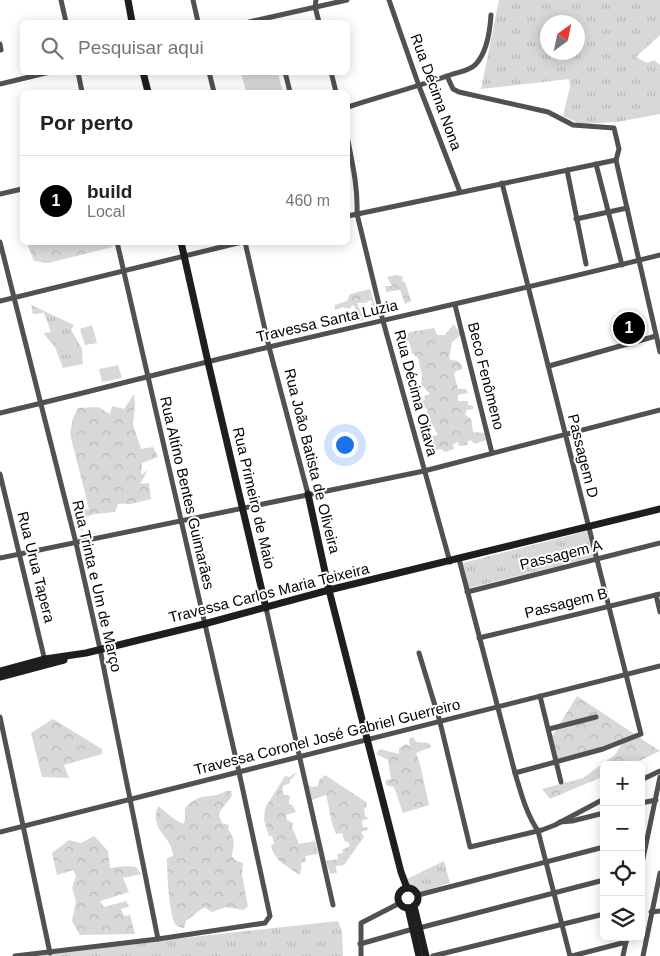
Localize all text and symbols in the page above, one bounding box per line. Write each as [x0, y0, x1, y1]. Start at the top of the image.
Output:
north arrow [540, 15, 585, 60]
search box [20, 20, 350, 75]
street label: Rua Décima Nona [408, 31, 466, 153]
icon: search [38, 34, 66, 62]
text: Pesquisar aqui [78, 37, 204, 58]
text: Por perto [40, 111, 133, 134]
text: build [87, 181, 132, 202]
text: 1 [52, 192, 60, 209]
text: 460 m [286, 192, 330, 209]
text: Local [87, 203, 125, 220]
street label: Travessa Santa Luzia [255, 296, 400, 345]
pin: 1 [613, 309, 645, 347]
street label: Beco Fenômeno [465, 320, 508, 431]
street label: Rua Décima Oitava [391, 328, 442, 459]
street label: Rua João Batista de Oliveira [281, 367, 344, 556]
street label: Rua Altíno Bentes Guimarães [157, 395, 218, 591]
street label: Passagem D [565, 412, 602, 500]
street label: Rua Primeiro de Maio [230, 425, 279, 570]
your location [332, 432, 358, 458]
street label: Rua Trinta e Um de Março [69, 498, 126, 673]
street label: Rua Urua Tapera [14, 510, 59, 625]
street label: Passagem A [518, 536, 604, 573]
street label: Travessa Carlos Maria Teixeira [167, 559, 371, 626]
street label: Passagem B [523, 584, 609, 621]
street label: Travessa Coronel José Gabriel Guerreiro [192, 695, 462, 778]
map controls [600, 761, 645, 941]
button: + [600, 761, 645, 806]
button: − [600, 806, 645, 851]
button: locate [600, 851, 645, 896]
button: layers [600, 896, 645, 941]

